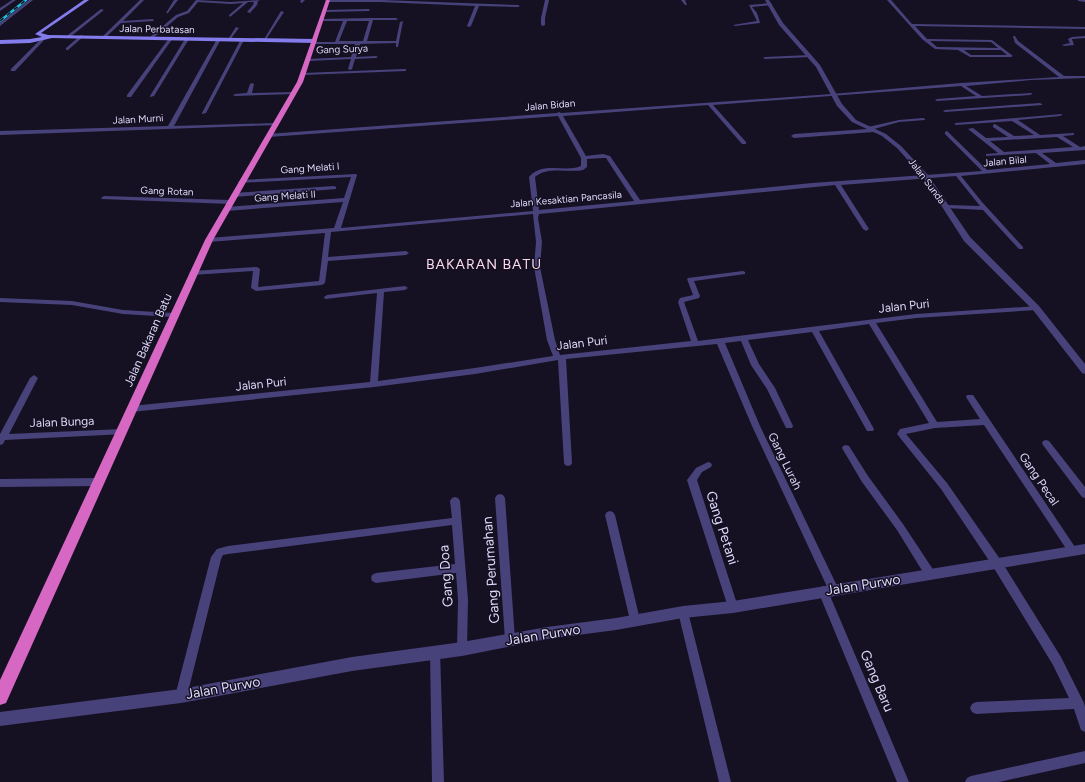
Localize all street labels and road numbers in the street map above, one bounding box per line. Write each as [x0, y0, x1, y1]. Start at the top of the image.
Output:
street label: Jalan Perbatasan [119, 22, 195, 36]
street label: Gang Surya [316, 42, 368, 56]
street label: Jalan Bidan [524, 96, 576, 114]
street label: Jalan Murni [112, 111, 164, 127]
street label: Jalan Bilal [983, 153, 1027, 169]
street label: Jalan Sunda [906, 156, 948, 206]
street label: Gang Melati I [280, 159, 340, 177]
street label: Gang Rotan [140, 184, 194, 198]
street label: Gang Melati II [254, 187, 316, 205]
street label: Jalan Kesaktian Pancasila [510, 188, 622, 210]
street label: Jalan Bakaran Batu [121, 291, 175, 389]
street label: Jalan Puri [878, 296, 930, 316]
street label: Jalan Puri [556, 333, 608, 353]
street label: Jalan Puri [235, 374, 287, 394]
street label: Jalan Bunga [29, 414, 95, 430]
street label: Gang Lurah [765, 430, 805, 492]
street label: Gang Pecal [1016, 450, 1062, 508]
street label: Gang Petani [702, 489, 742, 567]
street label: Gang Perumahan [479, 516, 503, 624]
street label: Gang Doa [435, 544, 457, 608]
street label: Jalan Purwo [824, 571, 902, 599]
street label: Jalan Purwo [504, 621, 582, 649]
street label: Gang Baru [856, 648, 898, 714]
street label: Jalan Purwo [184, 673, 262, 703]

